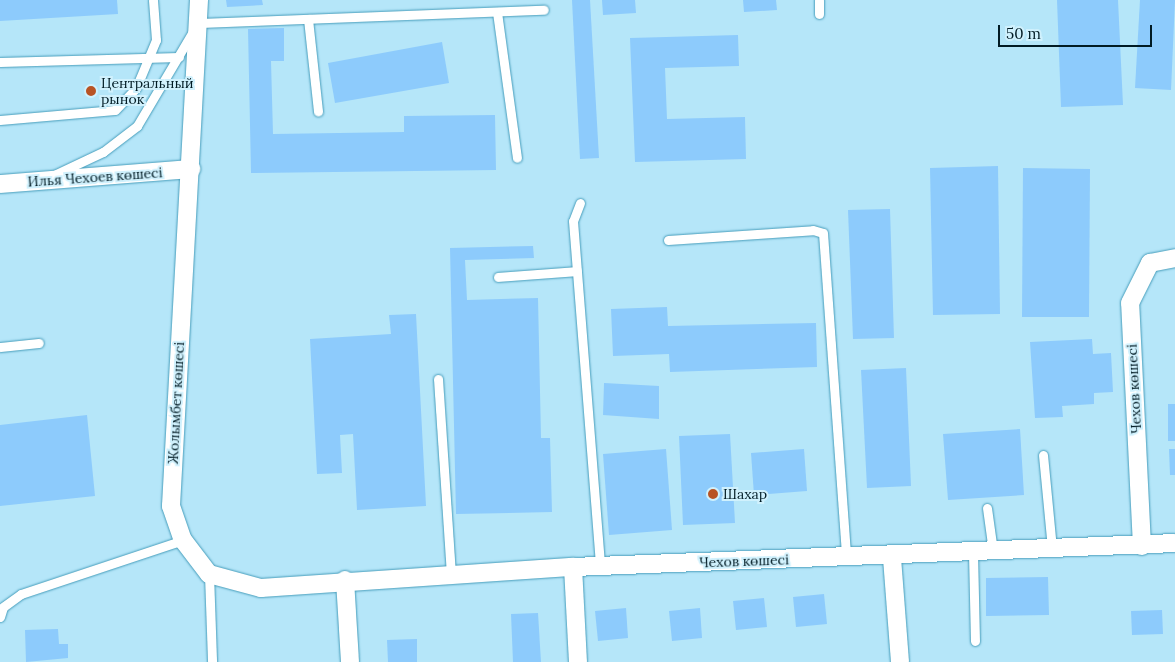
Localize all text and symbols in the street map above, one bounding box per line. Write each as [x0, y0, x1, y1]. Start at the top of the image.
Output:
scale bar [1000, 15, 1154, 47]
text: 50 m [1006, 24, 1041, 43]
place label: Центральный рынок [101, 75, 194, 108]
marker: Центральный рынок [85, 85, 97, 97]
street label: Илья Чехоев көшесі [27, 164, 163, 190]
street label: Жолымбет көшесі [164, 341, 188, 465]
street label: Чехов көшесі [1123, 344, 1145, 434]
place label: Шахар [723, 486, 767, 502]
marker: Шахар [707, 488, 719, 500]
street label: Чехов көшесі [699, 551, 789, 571]

